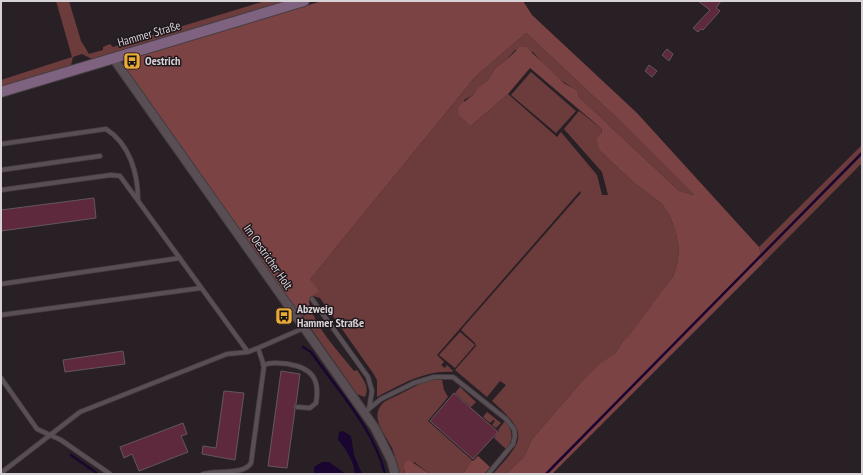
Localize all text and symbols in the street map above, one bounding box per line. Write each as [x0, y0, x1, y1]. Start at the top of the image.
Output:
street label: Hammer Straße [116, 17, 182, 50]
bus stop icon: Oestrich [122, 51, 142, 71]
place label: Oestrich [145, 53, 180, 68]
street label: Im Oestricher Holt [240, 221, 297, 293]
place label: Abzweig Hammer Straße [296, 301, 364, 330]
bus stop icon: Abzweig Hammer Straße [274, 306, 294, 326]

